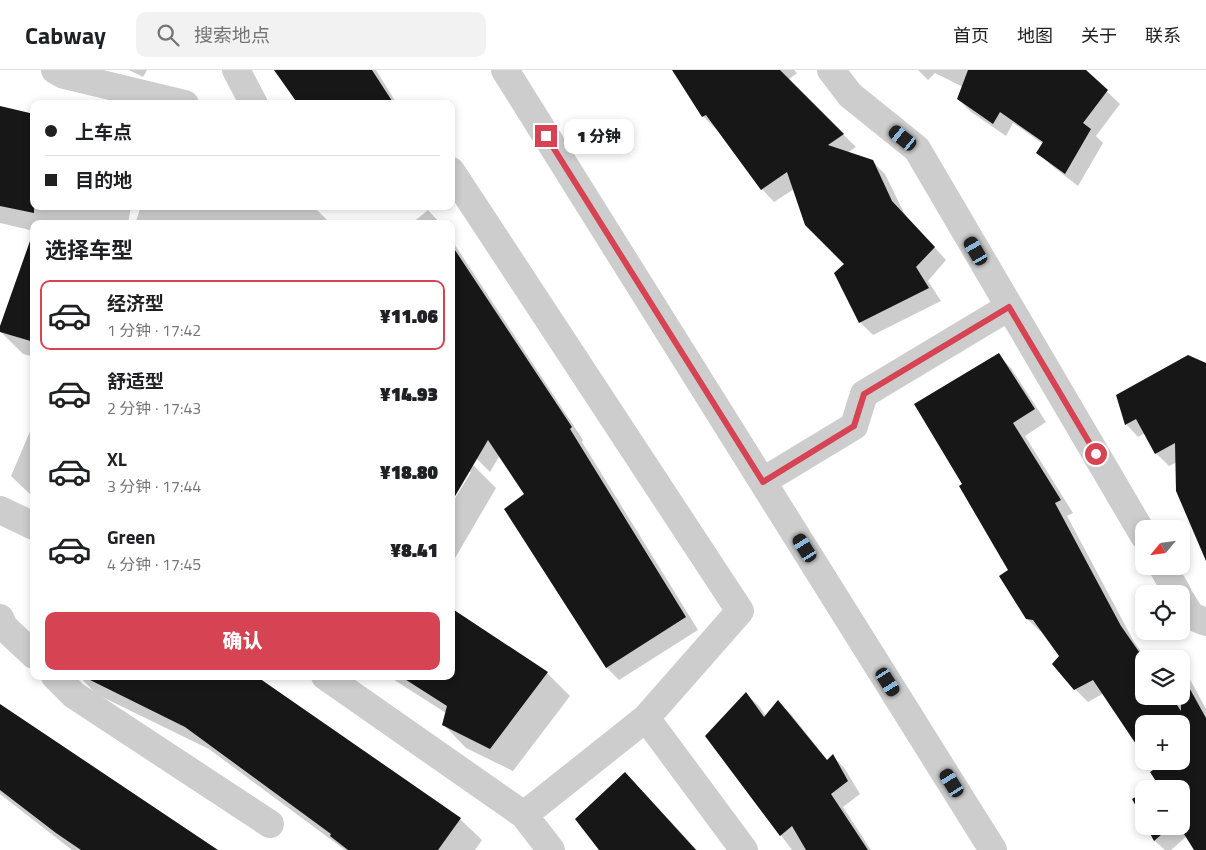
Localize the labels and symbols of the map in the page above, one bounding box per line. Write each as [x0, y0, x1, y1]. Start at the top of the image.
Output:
callout: 1 分钟 [564, 118, 634, 154]
car [886, 123, 919, 153]
route end [535, 125, 557, 147]
car [962, 234, 989, 268]
route start [1085, 443, 1107, 465]
north arrow [1135, 520, 1190, 575]
car [790, 531, 819, 565]
car [873, 665, 902, 699]
car [937, 766, 966, 800]

